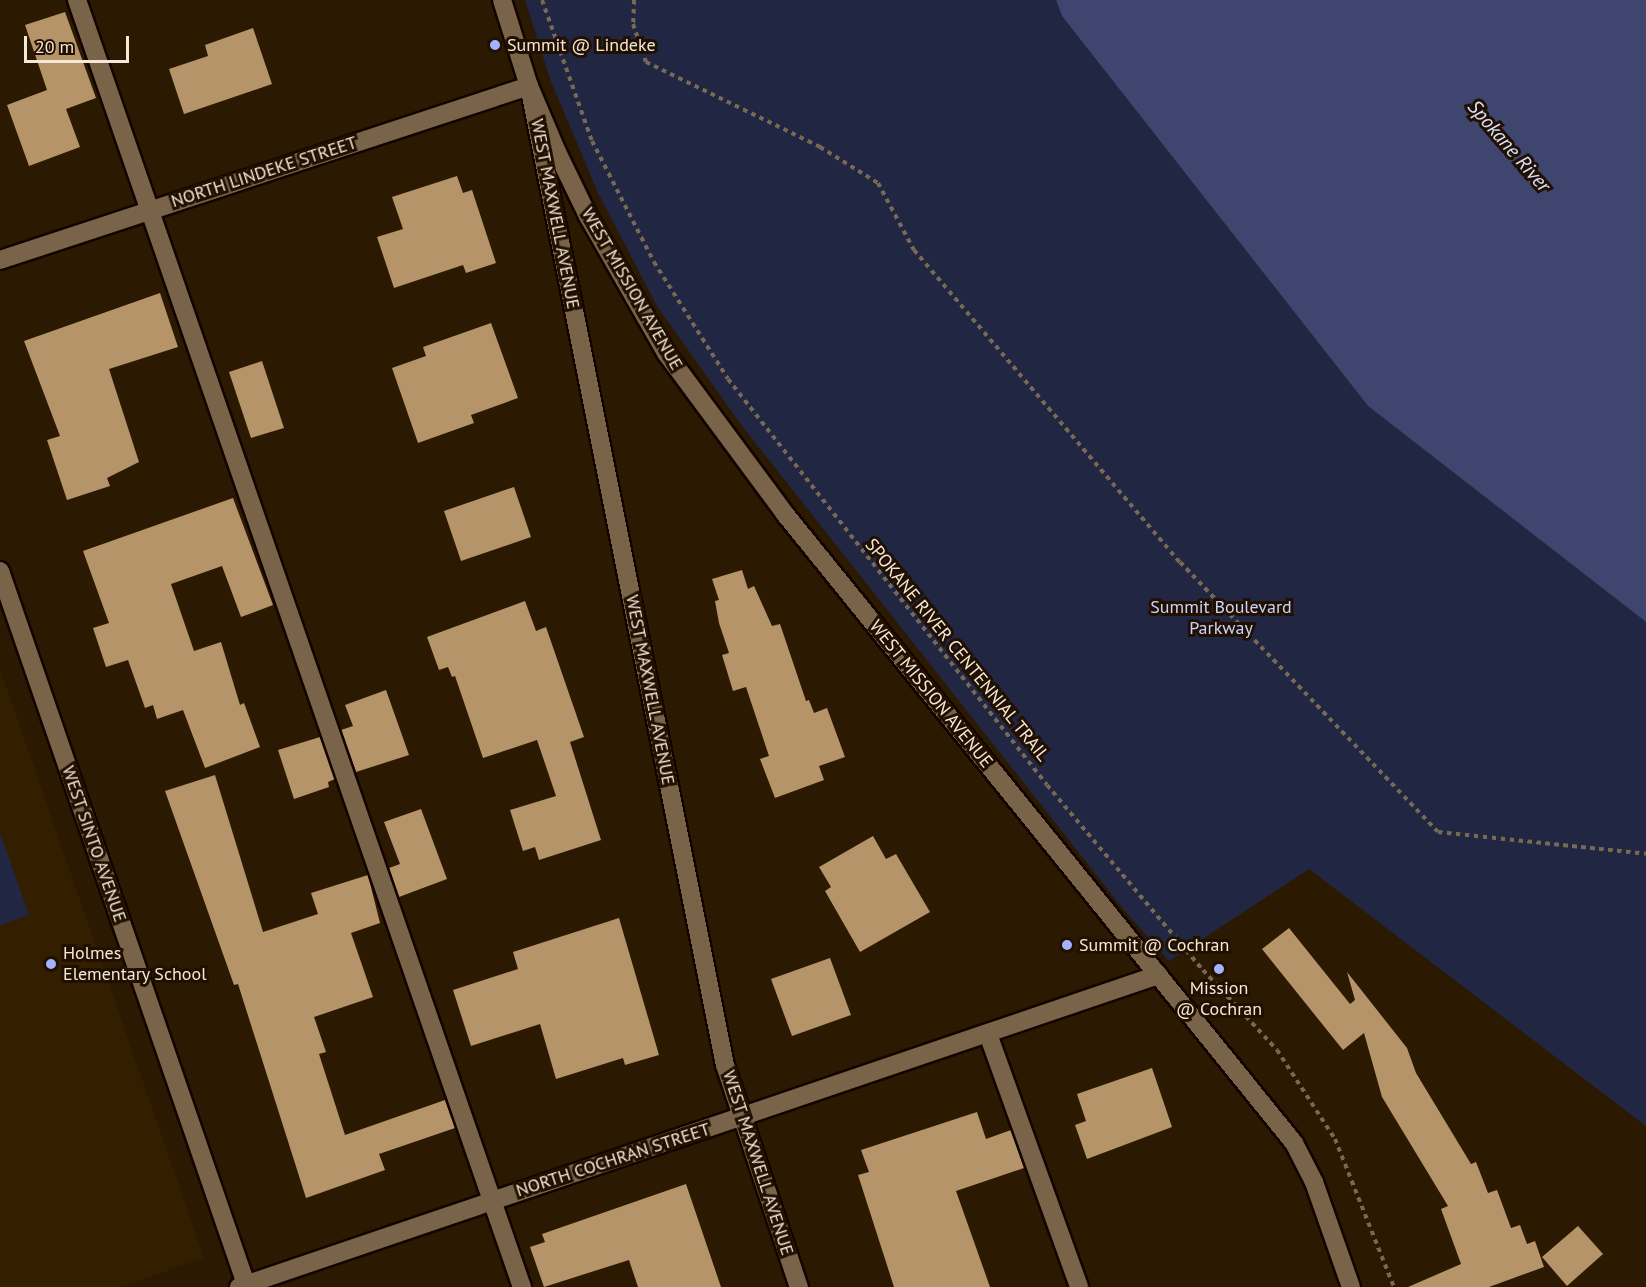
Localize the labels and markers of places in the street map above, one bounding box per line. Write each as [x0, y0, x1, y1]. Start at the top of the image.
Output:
place label: Summit @ Lindeke [507, 34, 656, 56]
marker: Summit @ Lindeke [488, 38, 502, 52]
place label: Summit @ Cochran [1079, 934, 1229, 956]
marker: Summit @ Cochran [1060, 938, 1074, 952]
place label: Holmes Elementary School [63, 943, 207, 986]
marker: Holmes Elementary School [44, 957, 58, 971]
marker: Mission @ Cochran [1212, 962, 1226, 976]
place label: Mission @ Cochran [1176, 978, 1262, 1020]

